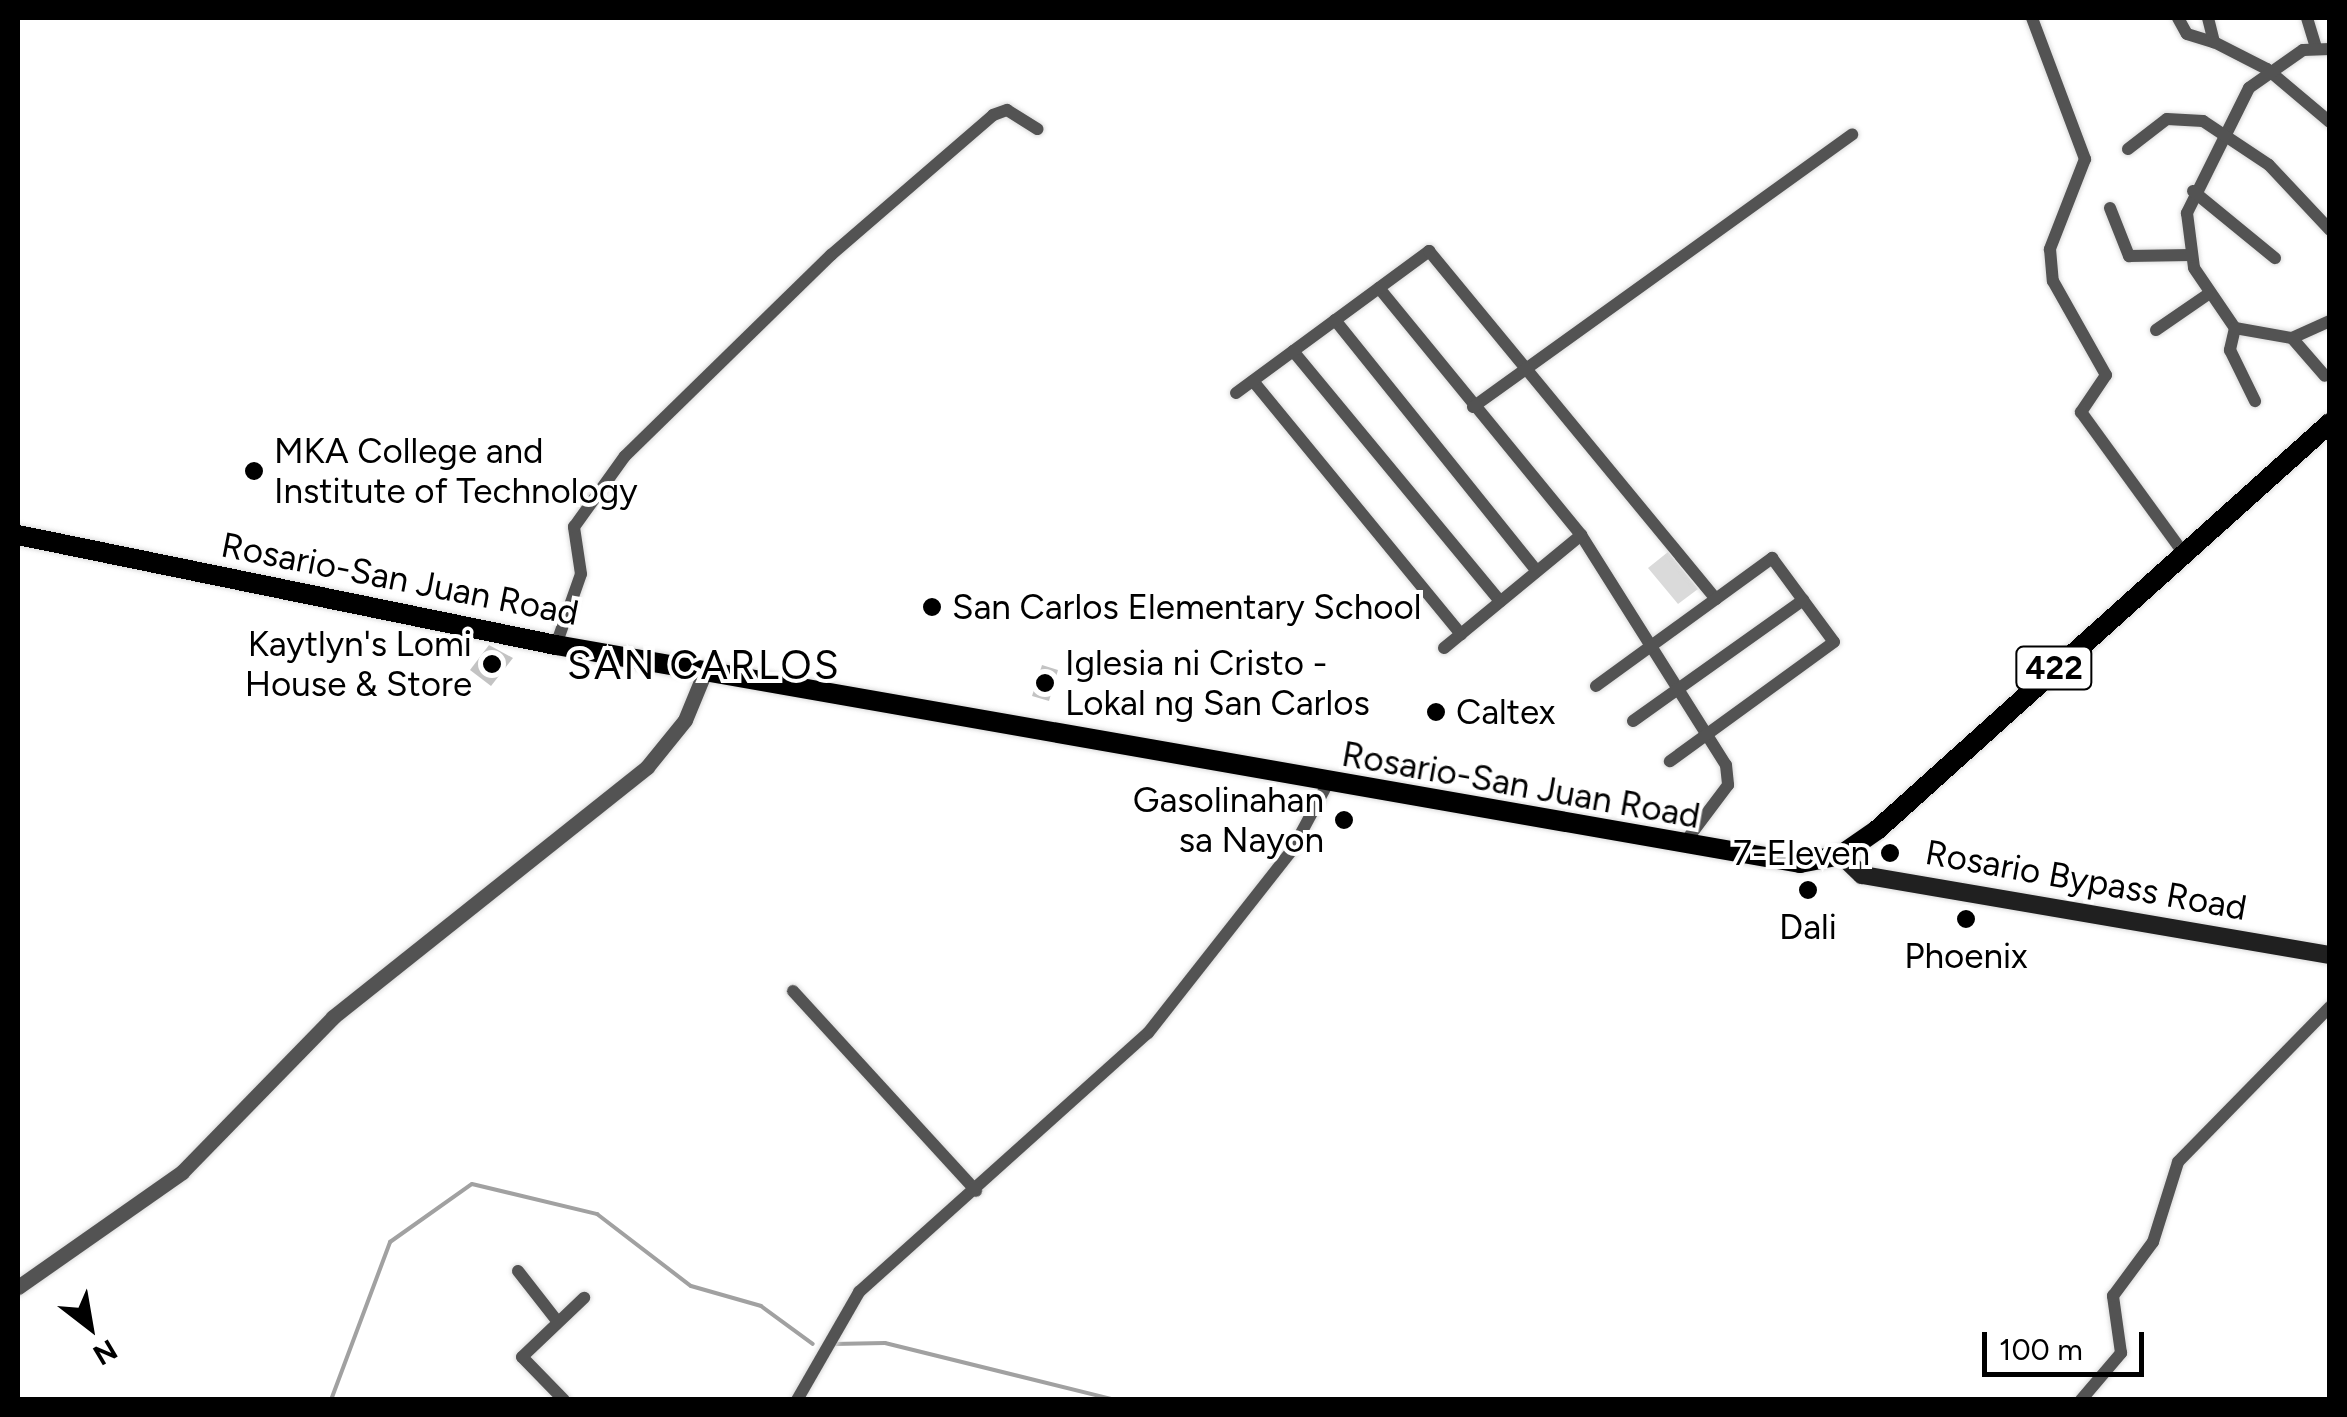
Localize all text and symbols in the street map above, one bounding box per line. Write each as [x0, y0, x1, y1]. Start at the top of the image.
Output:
place label: MKA College and Institute of Technology [274, 430, 638, 512]
marker: MKA College and Institute of Technology [243, 460, 265, 482]
street label: Rosario-San Juan Road [218, 524, 582, 634]
place label: San Carlos Elementary School [952, 586, 1421, 628]
marker: San Carlos Elementary School [921, 596, 943, 618]
place label: Kaytlyn's Lomi House & Store [245, 623, 472, 705]
district label: SAN CARLOS [567, 641, 841, 689]
road number: 422 [2014, 641, 2094, 695]
place label: Iglesia ni Cristo - Lokal ng San Carlos [1065, 642, 1370, 724]
marker: Kaytlyn's Lomi House & Store [481, 653, 503, 675]
marker: Iglesia ni Cristo - Lokal ng San Carlos [1034, 672, 1056, 694]
place label: Caltex [1456, 691, 1555, 733]
marker: Caltex [1425, 701, 1447, 723]
street label: Rosario-San Juan Road [1339, 733, 1703, 837]
place label: Gasolinahan sa Nayon [1133, 779, 1324, 861]
marker: Gasolinahan sa Nayon [1333, 809, 1355, 831]
street label: Rosario Bypass Road [1922, 831, 2250, 929]
place label: 7-Eleven [1733, 832, 1870, 874]
marker: 7-Eleven [1879, 842, 1901, 864]
marker: Dali [1797, 879, 1819, 901]
place label: Dali [1779, 906, 1837, 948]
marker: Phoenix [1955, 908, 1977, 930]
place label: Phoenix [1904, 935, 2028, 977]
north arrow [40, 1277, 140, 1377]
scale bar [1987, 1312, 2150, 1374]
text: 100 m [1999, 1331, 2083, 1368]
text: N [87, 1333, 123, 1373]

